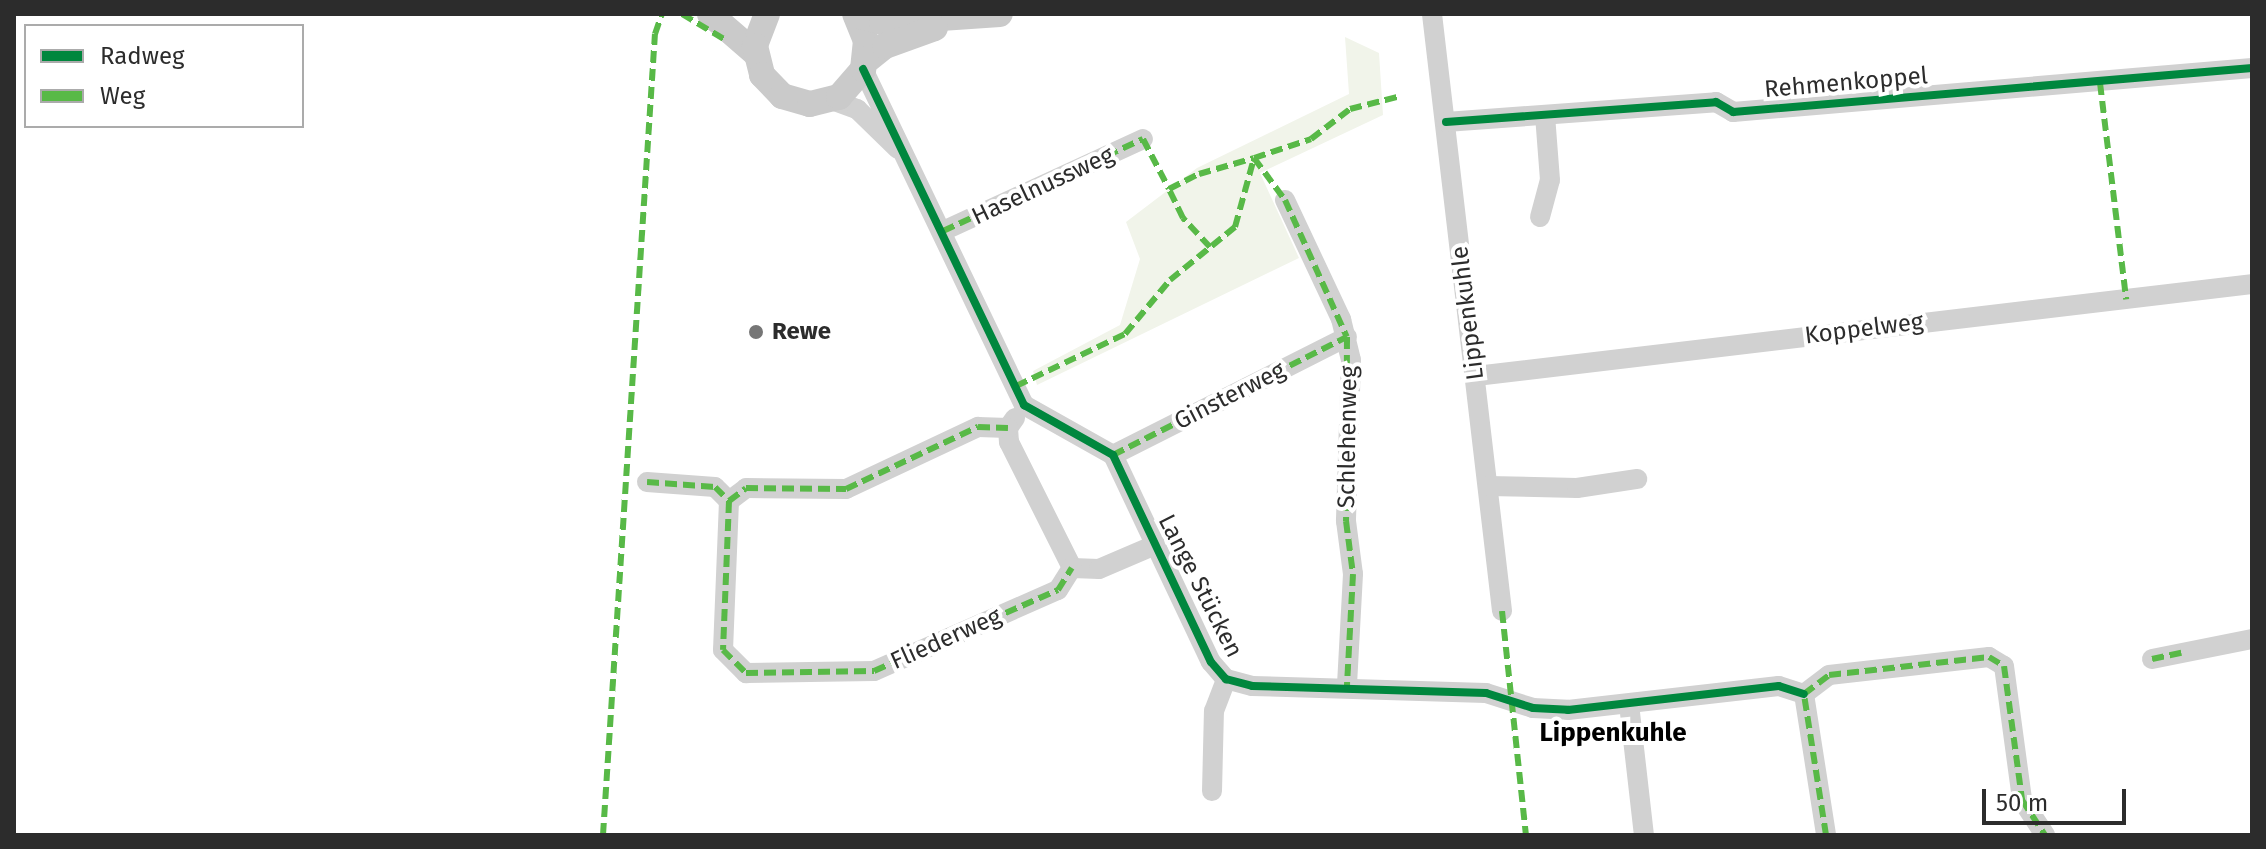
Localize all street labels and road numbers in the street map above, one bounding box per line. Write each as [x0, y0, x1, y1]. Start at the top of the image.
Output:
street label: Rehmenkoppel [1763, 62, 1929, 104]
street label: Haselnussweg [967, 141, 1119, 231]
street label: Lippenkuhle [1446, 244, 1490, 382]
street label: Koppelweg [1803, 307, 1925, 351]
street label: Ginsterweg [1170, 356, 1290, 436]
street label: Schlehenweg [1332, 365, 1364, 509]
street label: Lange Stücken [1152, 510, 1248, 662]
street label: Fliederweg [886, 602, 1006, 676]

